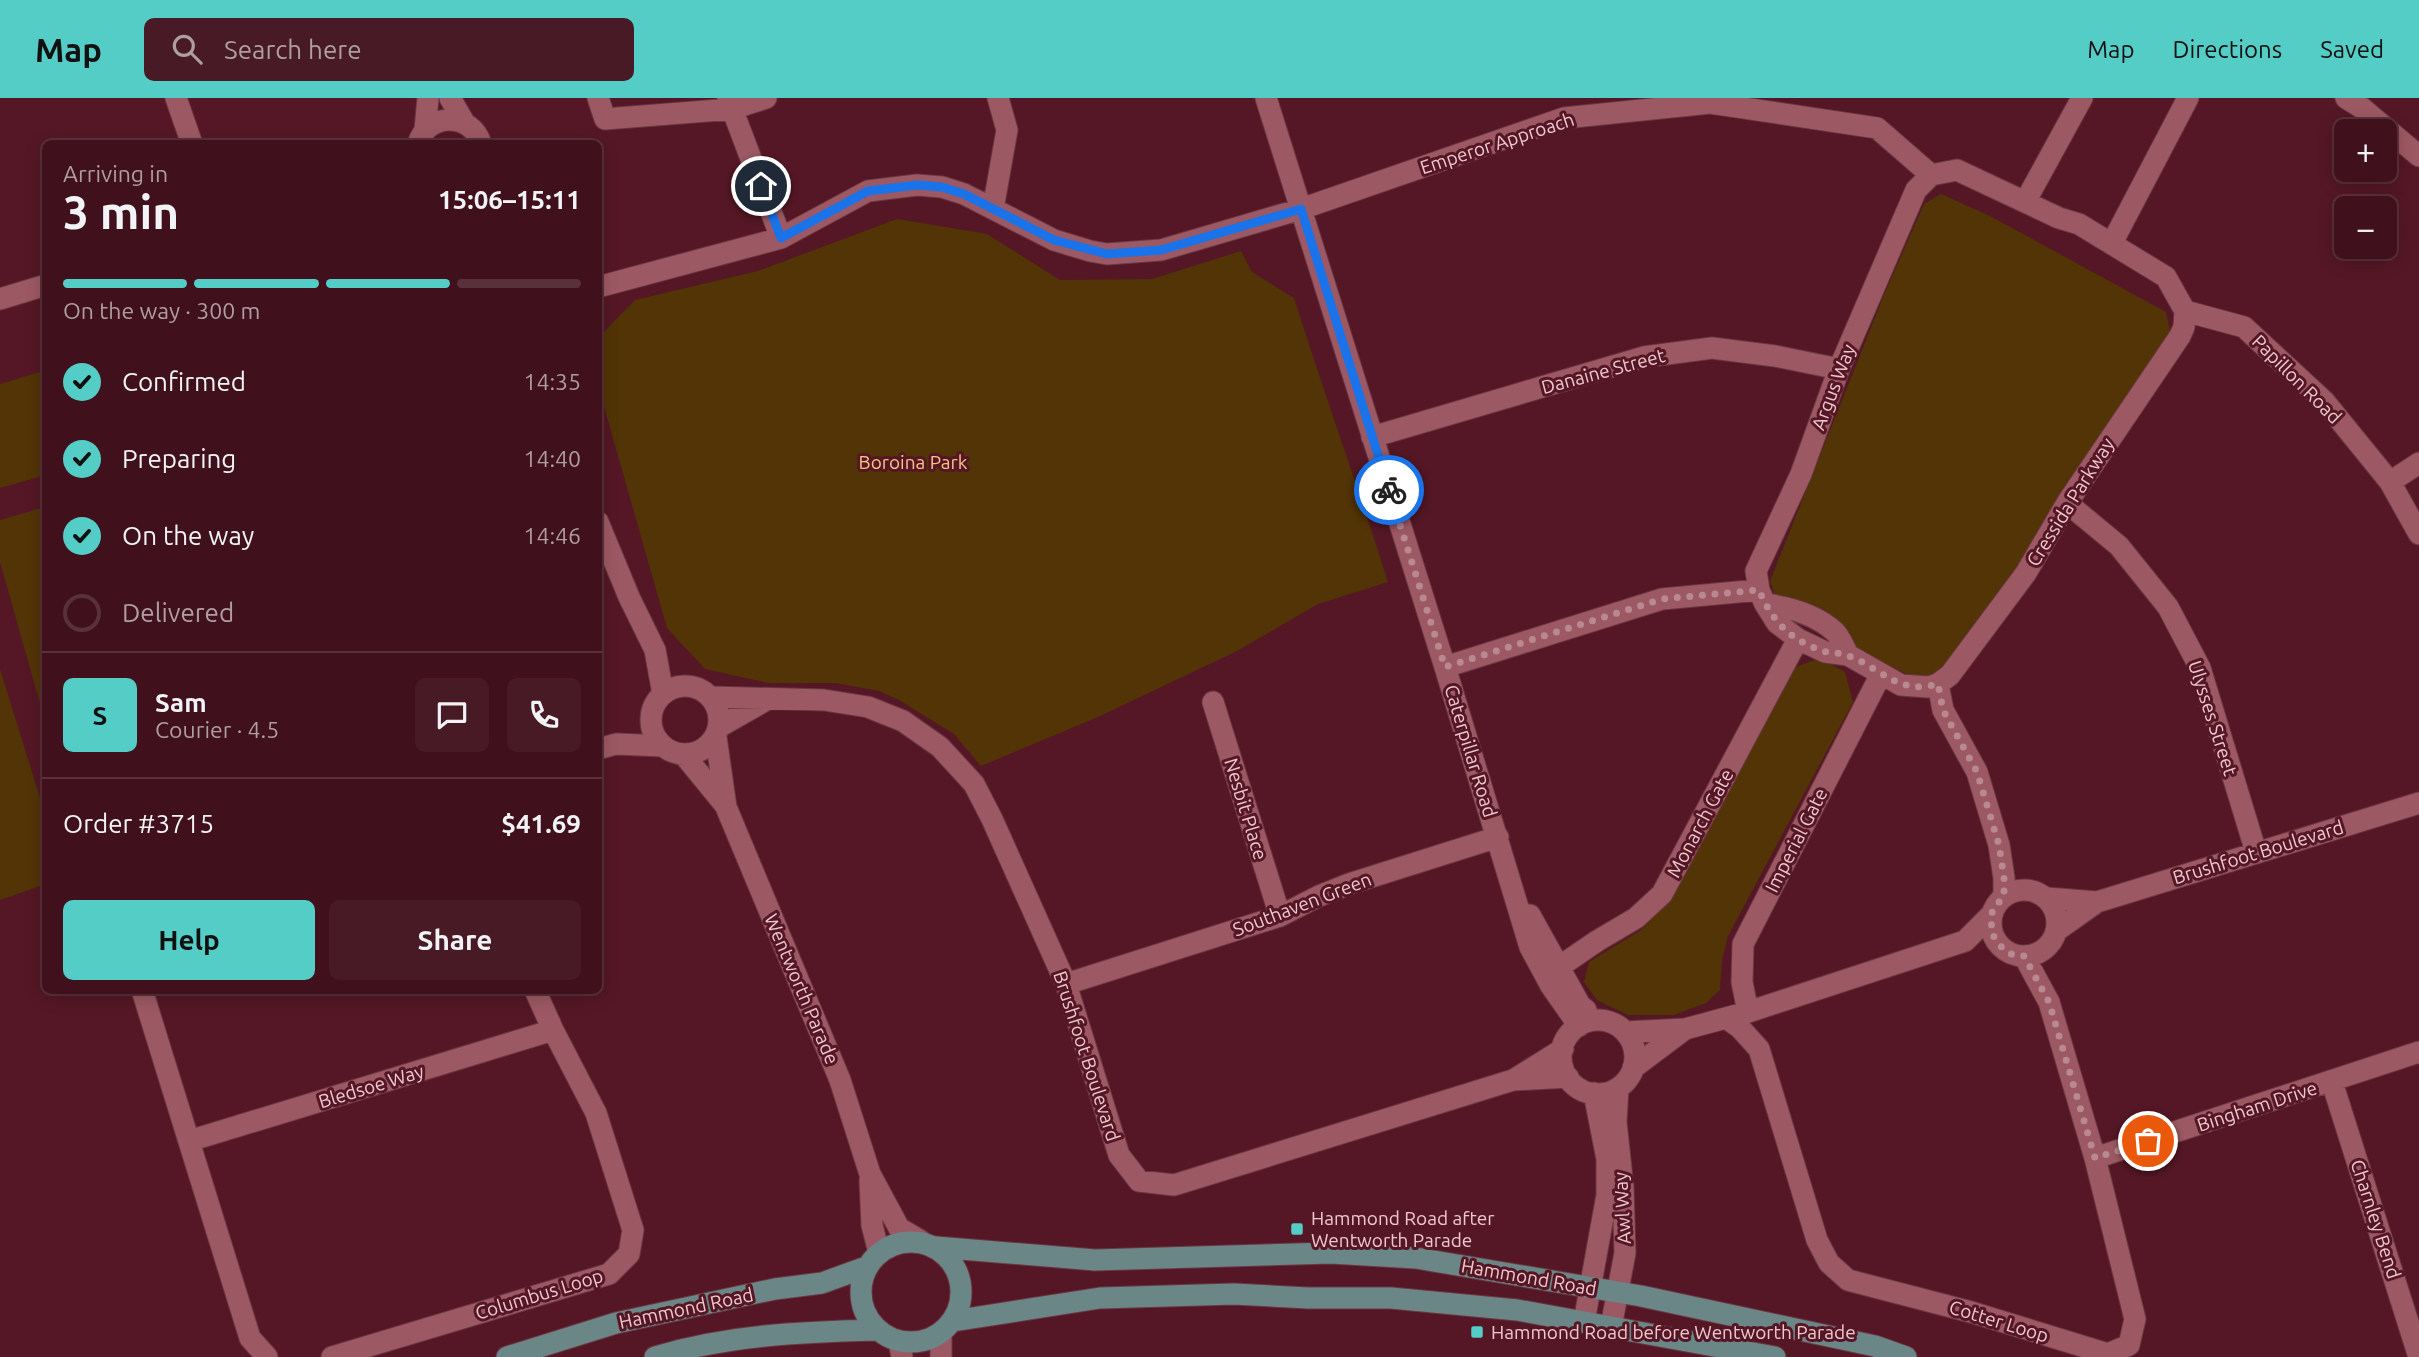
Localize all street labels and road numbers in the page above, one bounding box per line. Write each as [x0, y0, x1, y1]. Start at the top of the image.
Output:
street label: Emperor Approach [1417, 108, 1577, 178]
street label: Papillon Road [2248, 330, 2346, 428]
street label: Argus Way [1807, 341, 1859, 433]
street label: Danaine Street [1539, 344, 1668, 398]
street label: Cressida Parkway [2022, 434, 2118, 570]
street label: Ulysses Street [2184, 658, 2242, 779]
street label: Caterpillar Road [1440, 682, 1502, 820]
street label: Nesbit Place [1220, 755, 1272, 863]
street label: Monarch Gate [1662, 765, 1738, 881]
street label: Imperial Gate [1760, 784, 1832, 896]
street label: Brushfoot Boulevard [2170, 816, 2346, 888]
street label: Southaven Green [1230, 867, 1374, 941]
street label: Wentworth Parade [760, 910, 844, 1068]
street label: Brushfoot Boulevard [1049, 968, 1125, 1144]
street label: Bledsoe Way [316, 1060, 426, 1112]
street label: Bingham Drive [2194, 1076, 2320, 1136]
street label: Charnley Bend [2346, 1157, 2406, 1281]
street label: Awl Way [1609, 1171, 1635, 1245]
street label: Hammond Road [1460, 1254, 1598, 1300]
street label: Columbus Loop [472, 1264, 606, 1324]
street label: Hammond Road [617, 1283, 755, 1333]
street label: Cotter Loop [1947, 1295, 2051, 1347]

